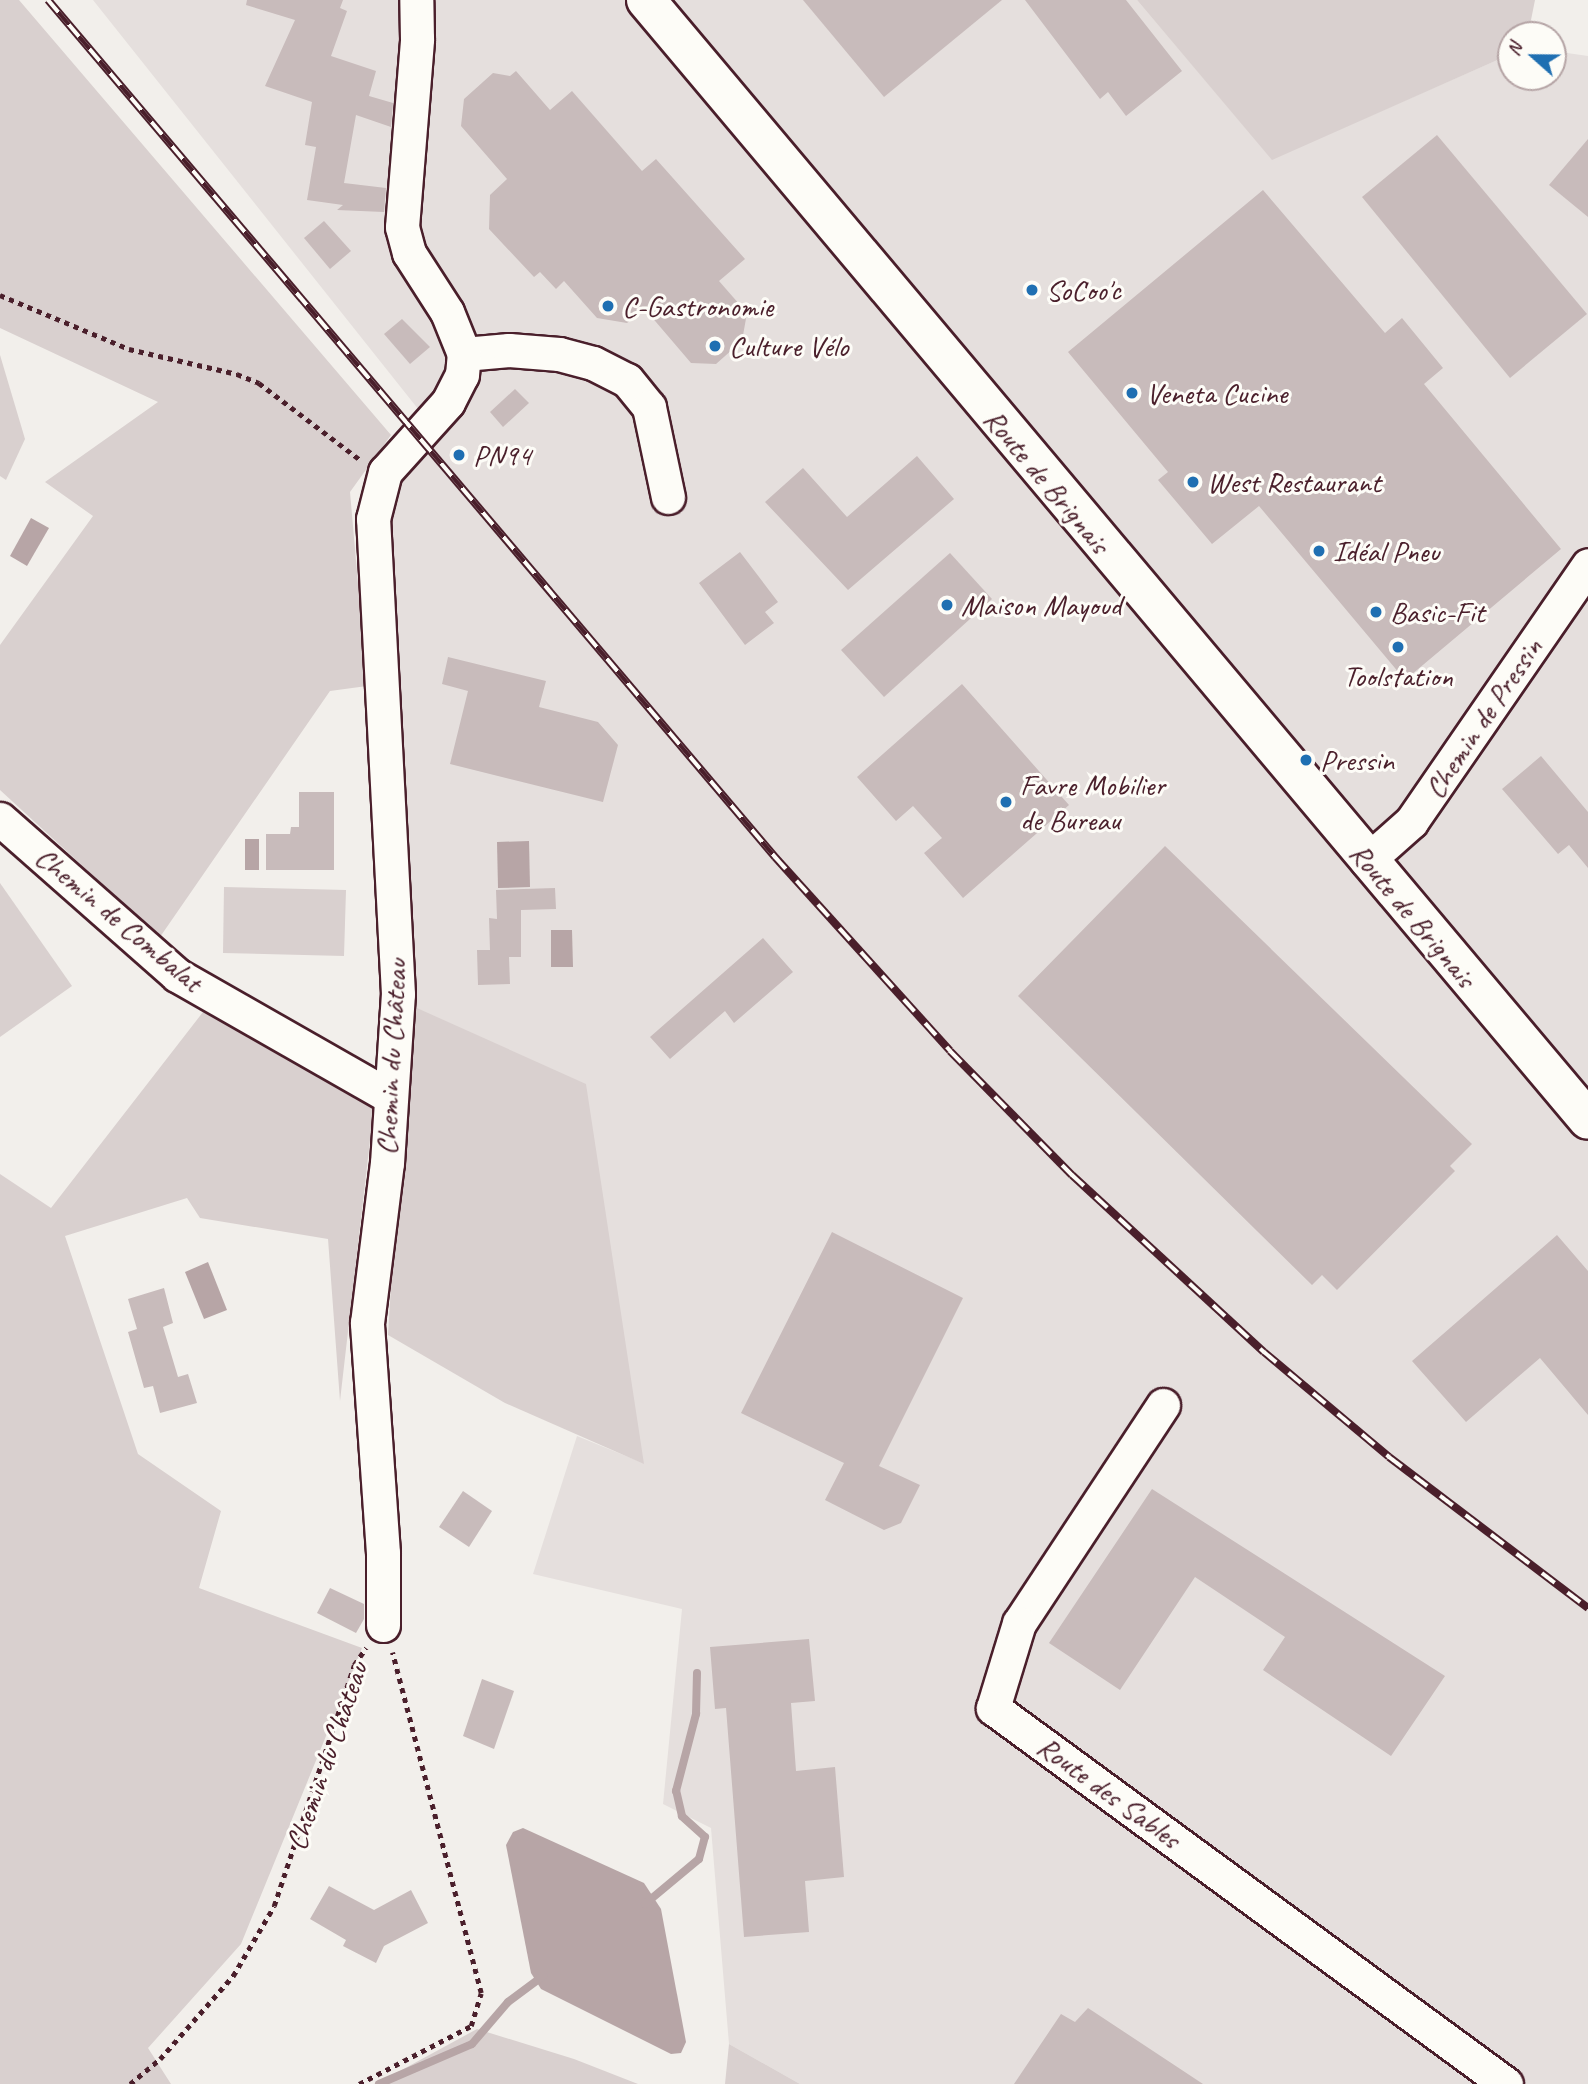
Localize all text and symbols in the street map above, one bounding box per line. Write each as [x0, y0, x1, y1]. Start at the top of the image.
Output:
north arrow [1497, 21, 1567, 91]
text: N [1501, 39, 1528, 59]
place label: SoCoo'c [1046, 272, 1121, 308]
marker: SoCoo'c [1024, 282, 1040, 298]
place label: C-Gastronomie [622, 288, 773, 324]
marker: C-Gastronomie [600, 298, 616, 314]
place label: Culture Vélo [729, 328, 848, 364]
marker: Culture Vélo [707, 338, 723, 354]
place label: Veneta Cucine [1146, 375, 1287, 411]
marker: Veneta Cucine [1124, 385, 1140, 401]
street label: Route de Brignais [976, 401, 1118, 561]
place label: PN94 [473, 437, 531, 473]
marker: PN94 [451, 447, 467, 463]
place label: West Restaurant [1207, 464, 1382, 500]
marker: West Restaurant [1185, 474, 1201, 490]
place label: Idéal Pneu [1333, 533, 1440, 569]
marker: Idéal Pneu [1311, 543, 1327, 559]
place label: Maison Mayoud [961, 587, 1121, 623]
place label: Basic-Fit [1390, 594, 1484, 630]
marker: Maison Mayoud [939, 597, 955, 613]
marker: Basic-Fit [1368, 604, 1384, 620]
street label: Chemin de Pressin [1416, 631, 1550, 805]
marker: Toolstation [1390, 639, 1406, 655]
place label: Toolstation [1343, 658, 1453, 694]
place label: Pressin [1320, 742, 1394, 778]
marker: Pressin [1298, 752, 1314, 768]
place label: Favre Mobilier de Bureau [1020, 767, 1165, 838]
marker: Favre Mobilier de Bureau [998, 794, 1014, 810]
street label: Route de Brignais [1342, 835, 1484, 995]
street label: Chemin de Combalat [29, 839, 209, 999]
street label: Chemin du Château [368, 958, 414, 1156]
street label: Chemin du Château [278, 1657, 376, 1855]
street label: Route des Sables [1030, 1728, 1188, 1856]

